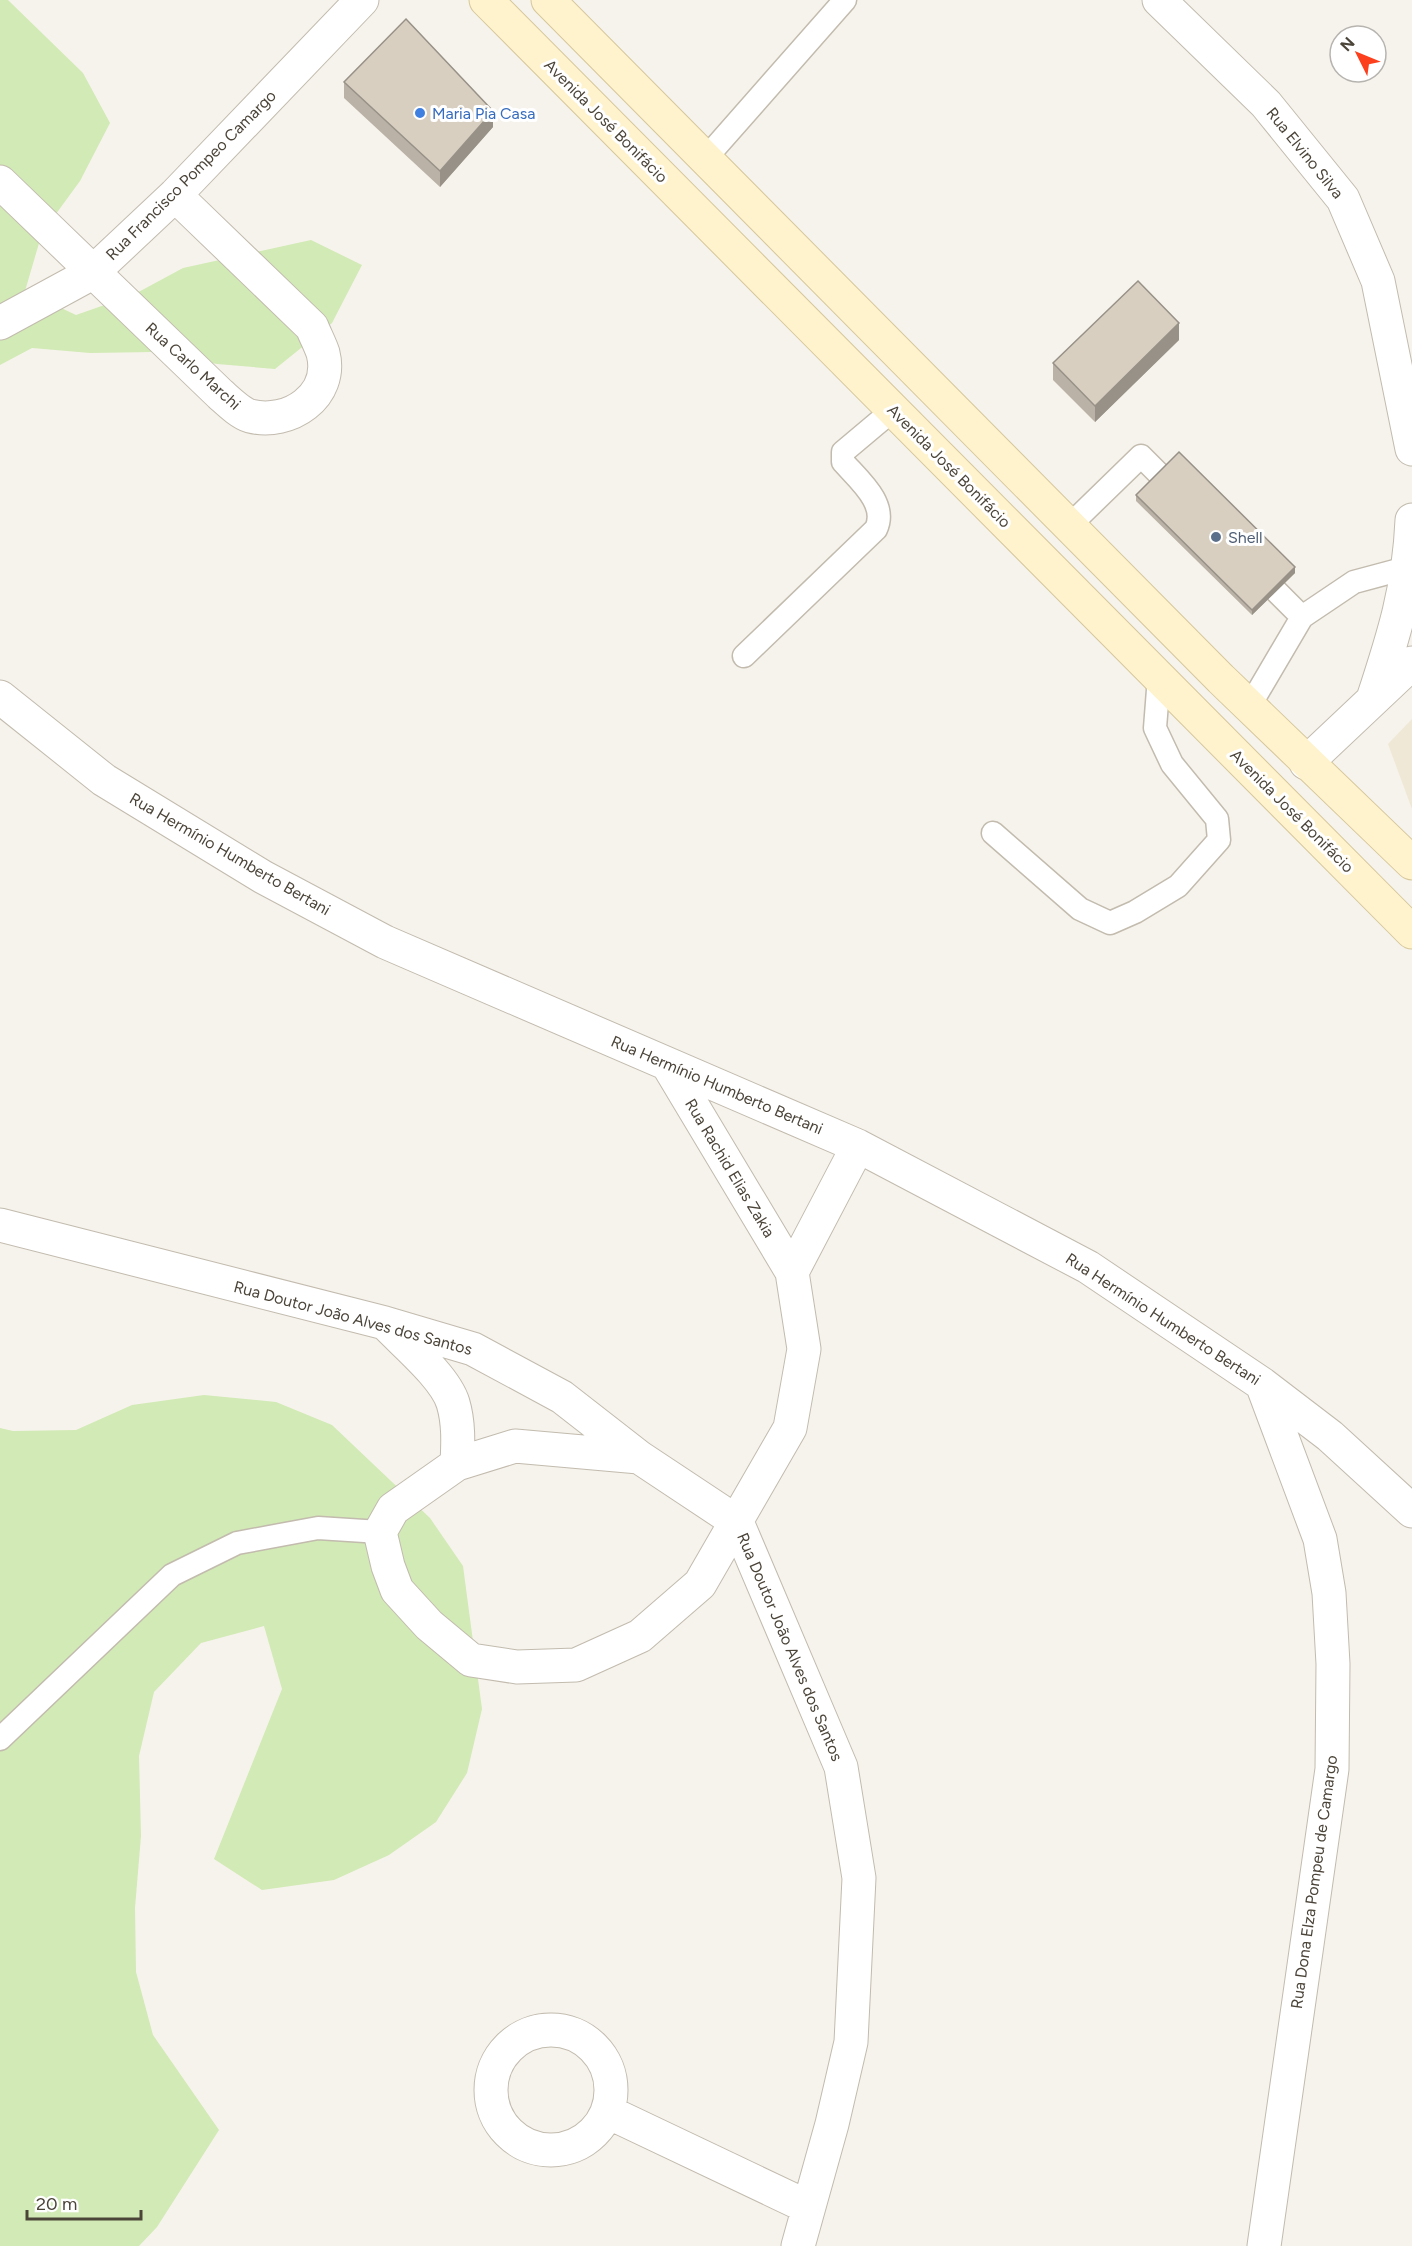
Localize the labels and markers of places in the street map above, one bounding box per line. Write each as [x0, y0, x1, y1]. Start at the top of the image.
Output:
place label: Maria Pia Casa [432, 104, 535, 123]
marker: Maria Pia Casa [413, 106, 427, 120]
place label: Shell [1228, 528, 1263, 547]
marker: Shell [1209, 530, 1223, 544]

